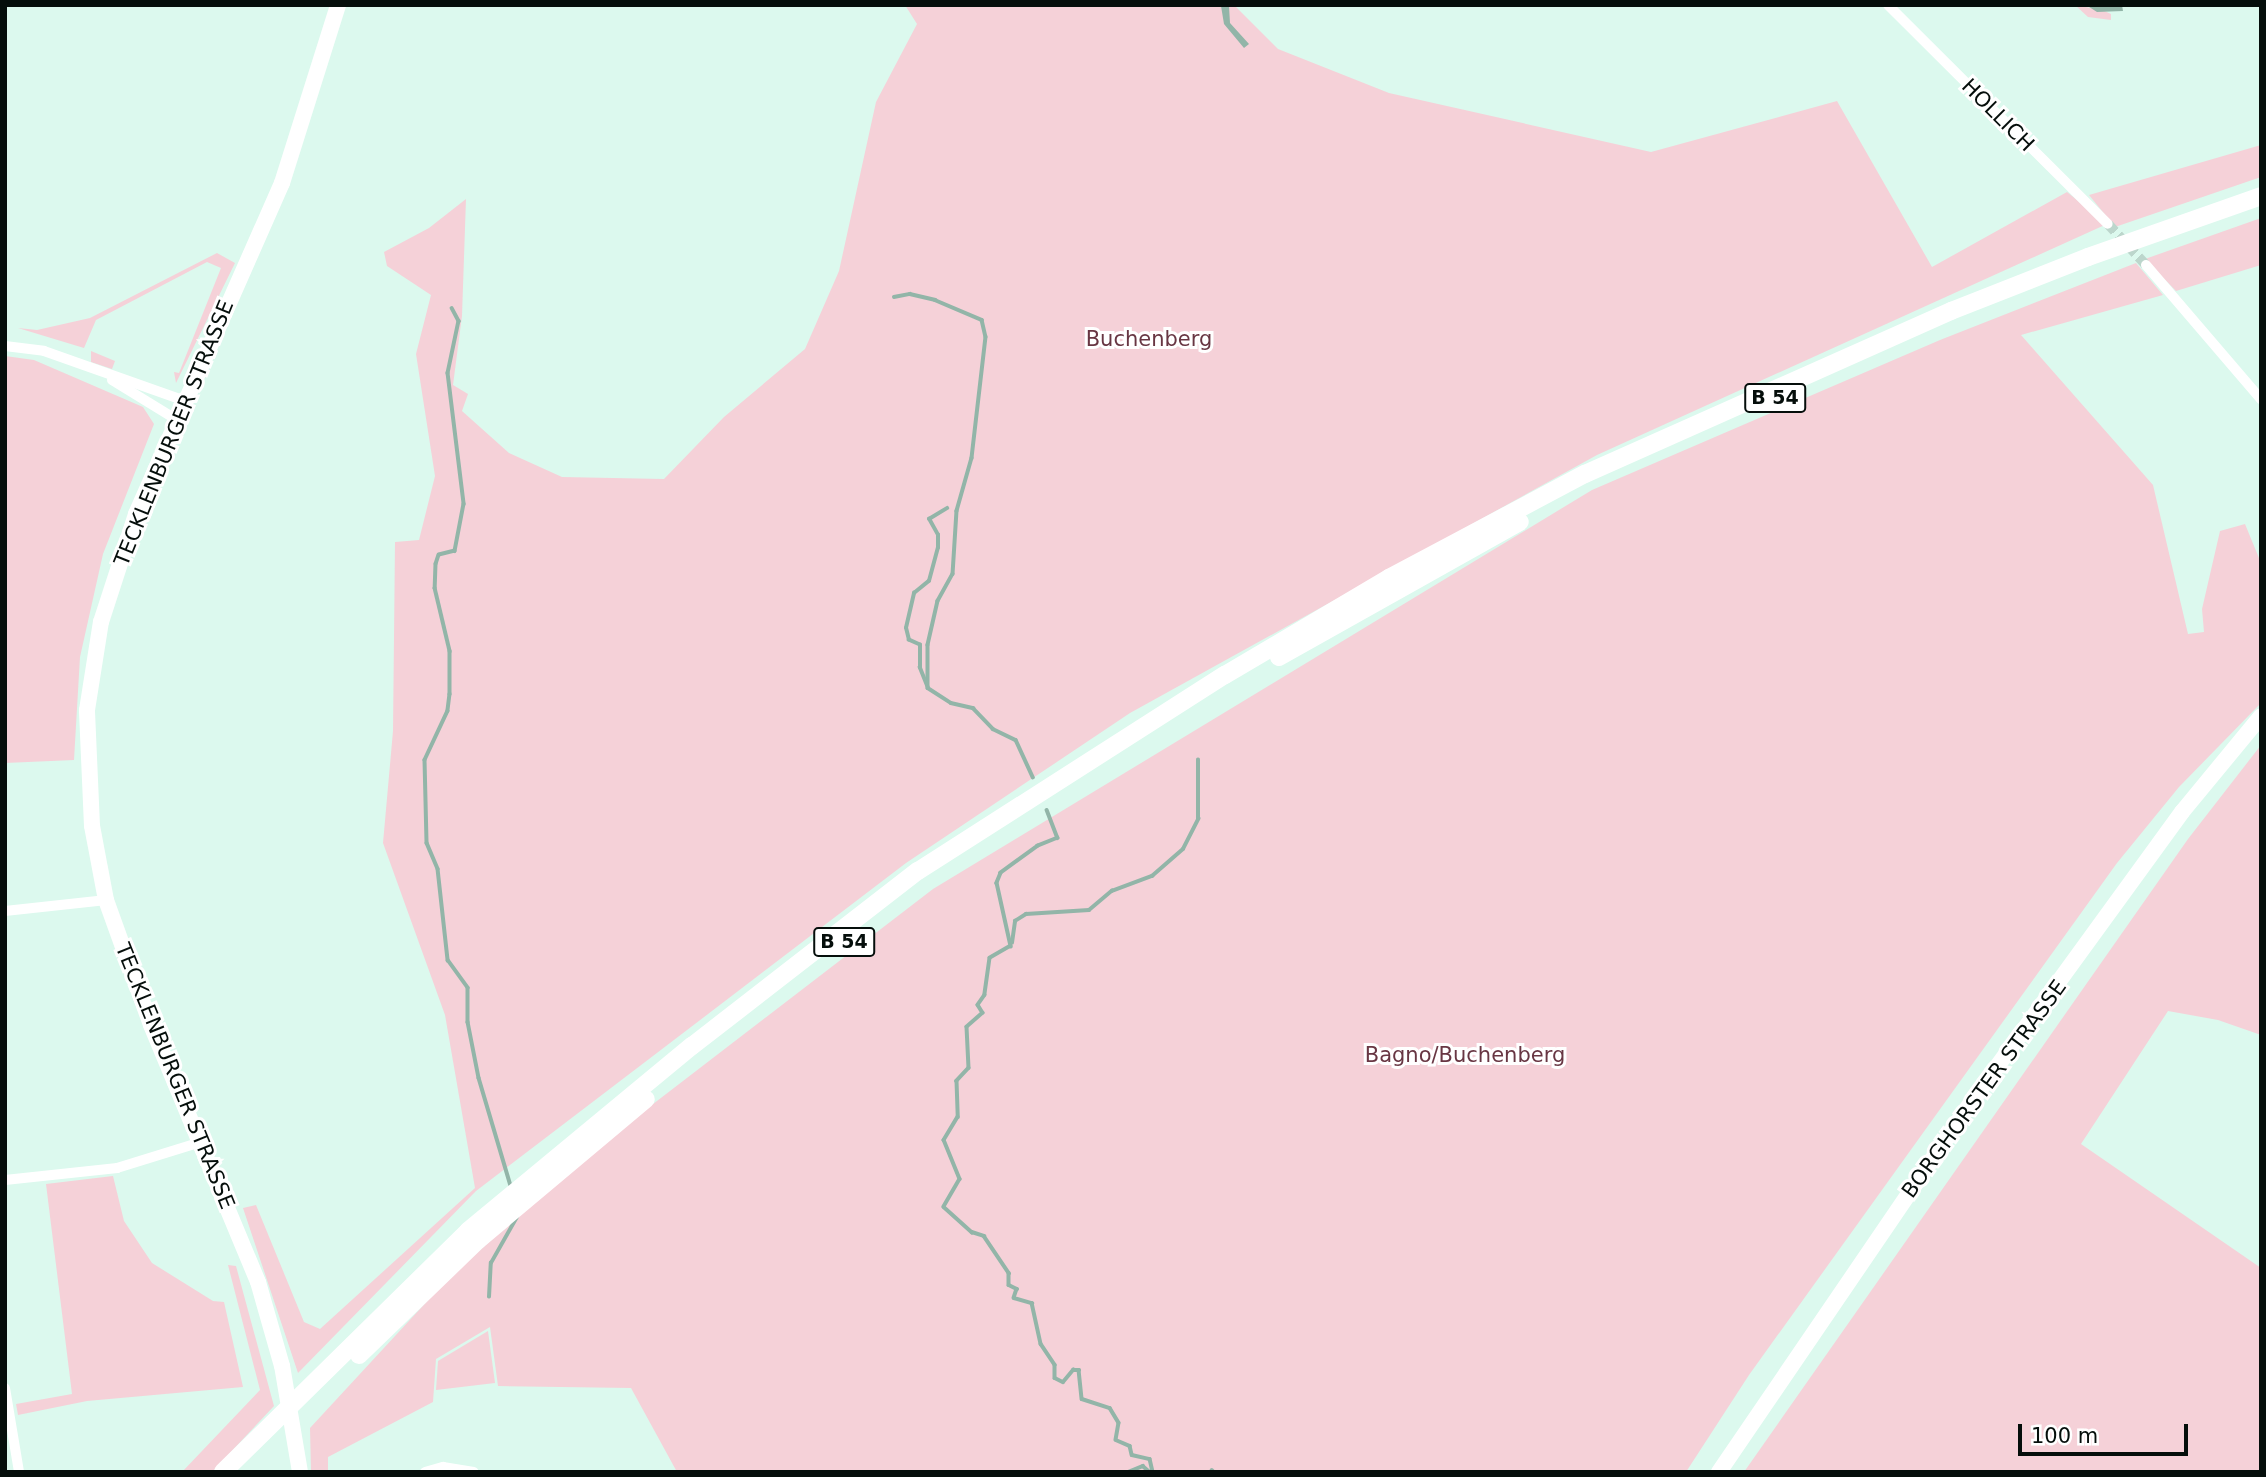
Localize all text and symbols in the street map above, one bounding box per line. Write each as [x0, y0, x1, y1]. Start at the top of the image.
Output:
street label: HOLLICH [1956, 73, 2040, 157]
street label: TECKLENBURGER STRASSE [109, 296, 239, 570]
park label: Buchenberg [1086, 326, 1212, 352]
road number: B 54 [1744, 382, 1806, 414]
road number: B 54 [812, 926, 876, 958]
street label: TECKLENBURGER STRASSE [110, 939, 240, 1213]
street label: BORGHORSTER STRASSE [1896, 975, 2072, 1203]
park label: Bagno/Buchenberg [1365, 1042, 1565, 1068]
scale bar [2021, 1410, 2191, 1454]
text: 100 m [2031, 1424, 2098, 1448]

